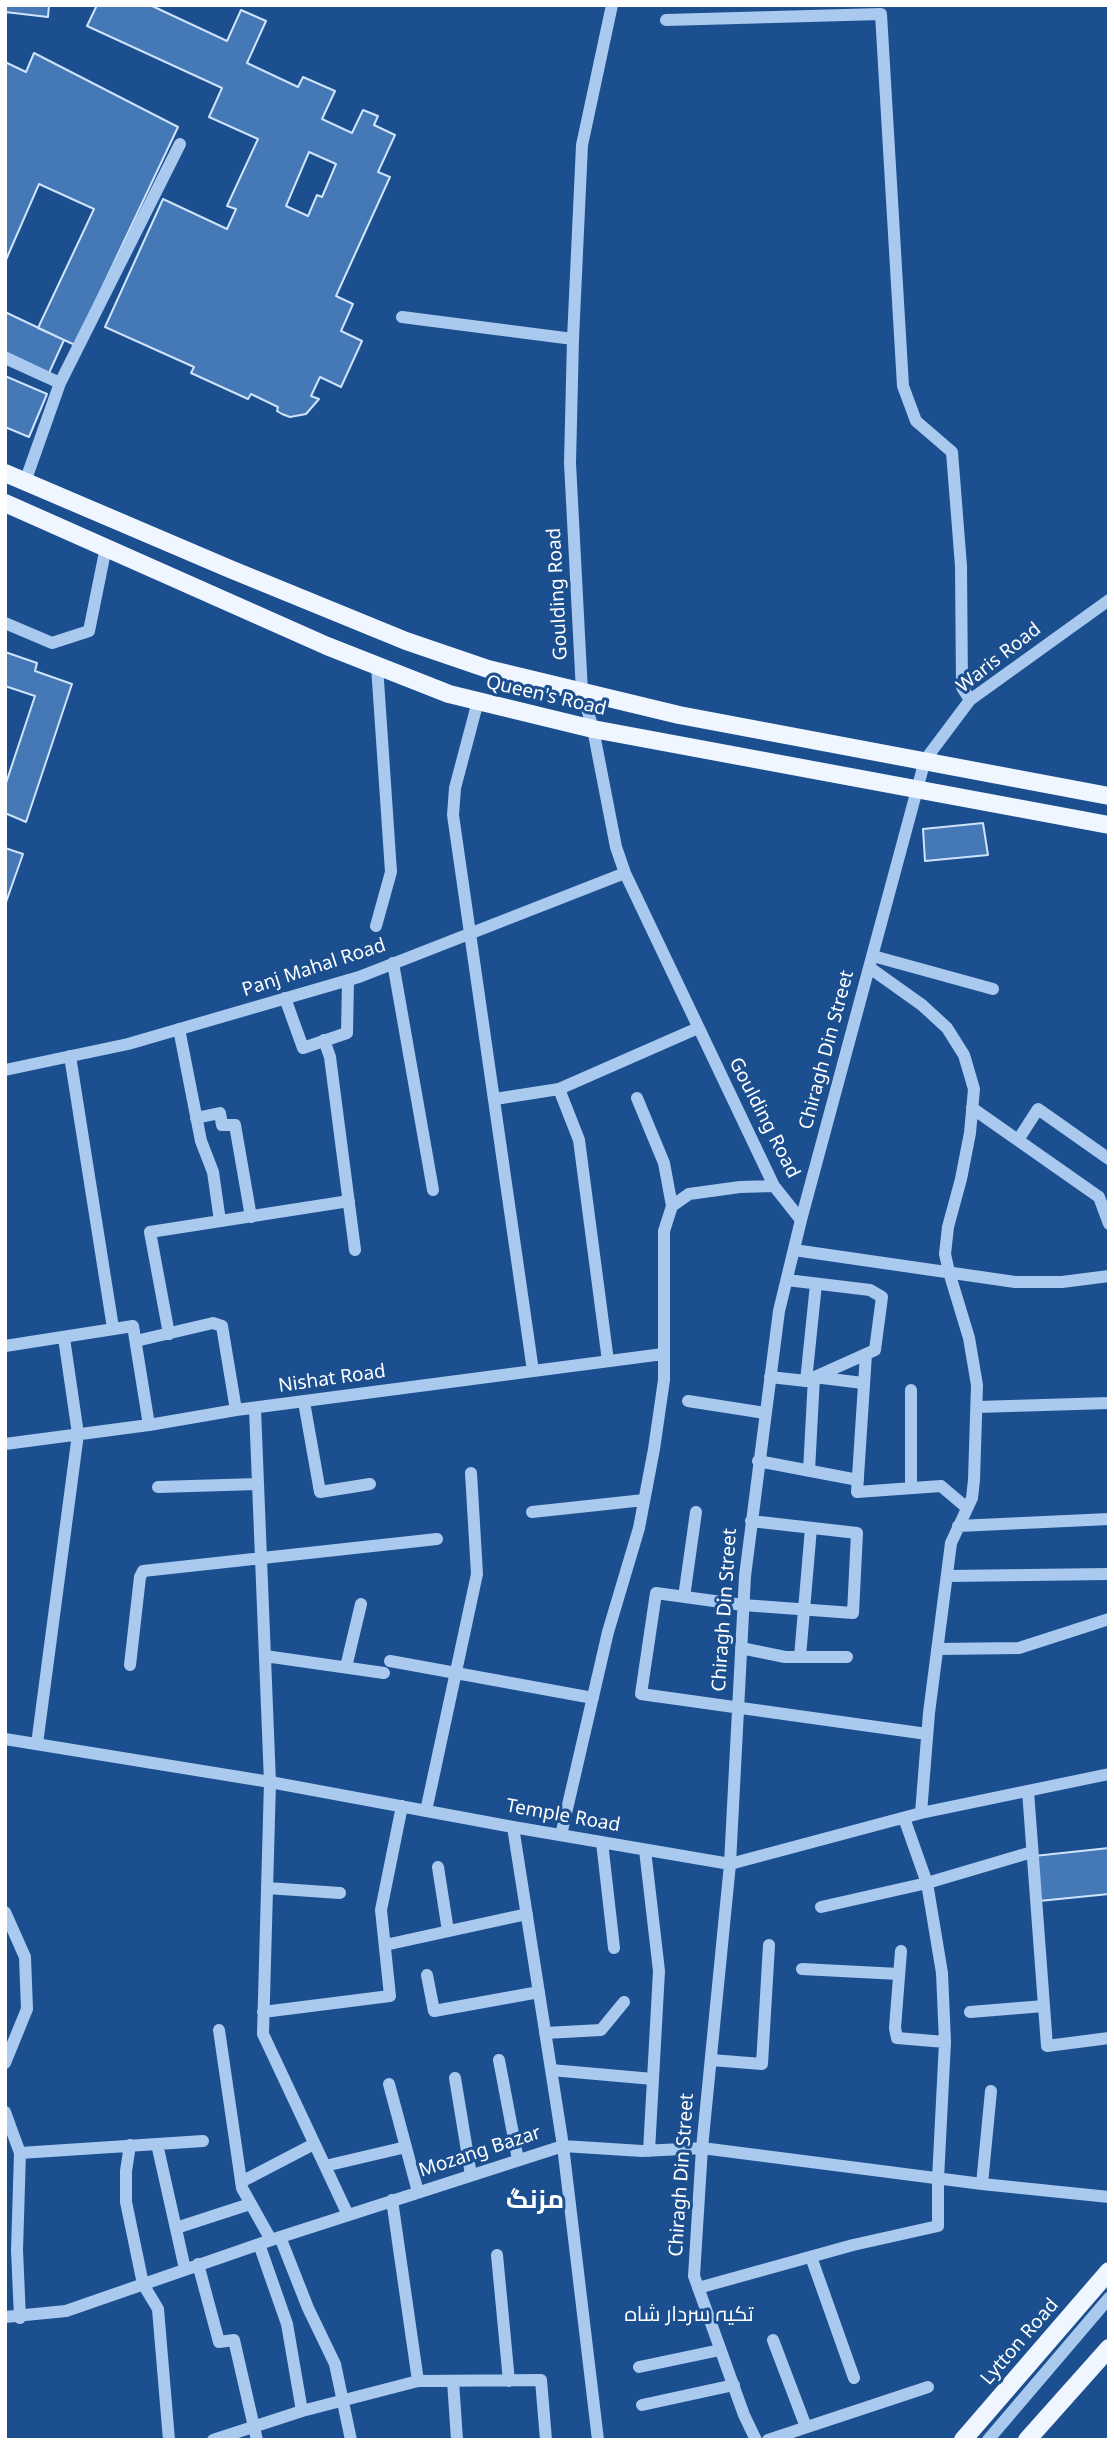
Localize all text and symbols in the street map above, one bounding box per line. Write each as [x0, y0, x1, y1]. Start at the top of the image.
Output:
street label: Goulding Road [543, 527, 573, 661]
street label: Waris Road [952, 618, 1046, 698]
street label: Queen's Road [484, 671, 608, 721]
street label: Panj Mahal Road [239, 934, 389, 1002]
street label: Chiragh Din Street [795, 968, 859, 1132]
street label: Goulding Road [724, 1054, 804, 1182]
street label: Nishat Road [277, 1360, 387, 1398]
street label: Chiragh Din Street [708, 1528, 742, 1692]
street label: Temple Road [504, 1795, 622, 1837]
street label: Chiragh Din Street [665, 2093, 699, 2257]
street label: Mozang Bazar [416, 2122, 544, 2182]
district label: مزنگ [506, 2185, 564, 2217]
street label: Lytton Road [976, 2294, 1064, 2390]
district label: تکیہ سردار شاہ [624, 2302, 754, 2328]

